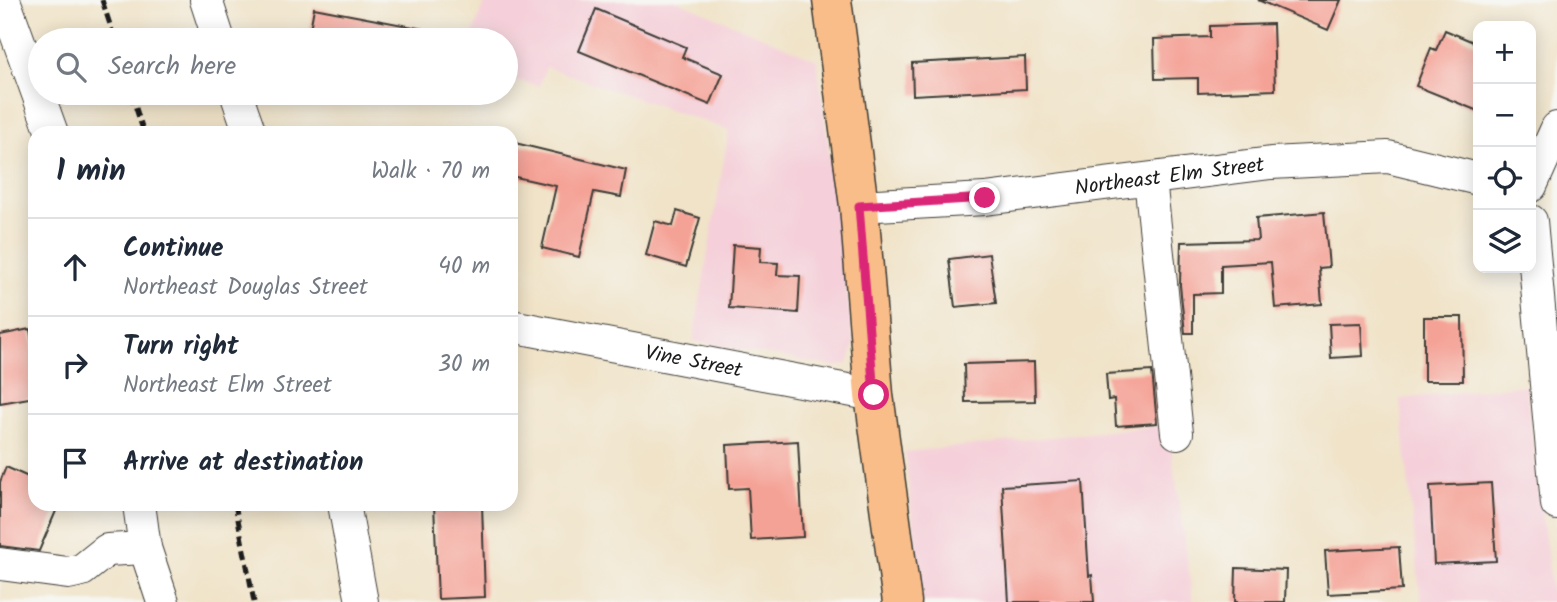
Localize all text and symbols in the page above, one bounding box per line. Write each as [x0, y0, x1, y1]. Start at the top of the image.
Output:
map controls [1473, 21, 1536, 273]
button: + [1473, 21, 1536, 84]
search box [28, 28, 518, 105]
text: Search here [108, 46, 236, 88]
icon: search [52, 48, 90, 86]
button: − [1473, 84, 1536, 147]
button: locate [1473, 147, 1536, 210]
text: 1 min [56, 148, 126, 196]
street label: Northeast Elm Street [1073, 149, 1267, 206]
text: Walk · 70 m [371, 154, 490, 190]
route end [969, 182, 1000, 213]
button: layers [1473, 210, 1536, 273]
text: Continue [123, 228, 224, 270]
icon: ahead [56, 248, 94, 286]
text: 40 m [438, 249, 490, 285]
text: Northeast Douglas Street [123, 270, 368, 306]
text: Turn right [123, 326, 239, 368]
street label: Vine Street [642, 337, 746, 388]
icon: right [56, 346, 94, 384]
text: 30 m [438, 347, 490, 383]
text: Northeast Elm Street [123, 368, 332, 404]
route start [858, 379, 889, 410]
text: Arrive at destination [123, 442, 363, 484]
icon: arrive [56, 444, 94, 482]

